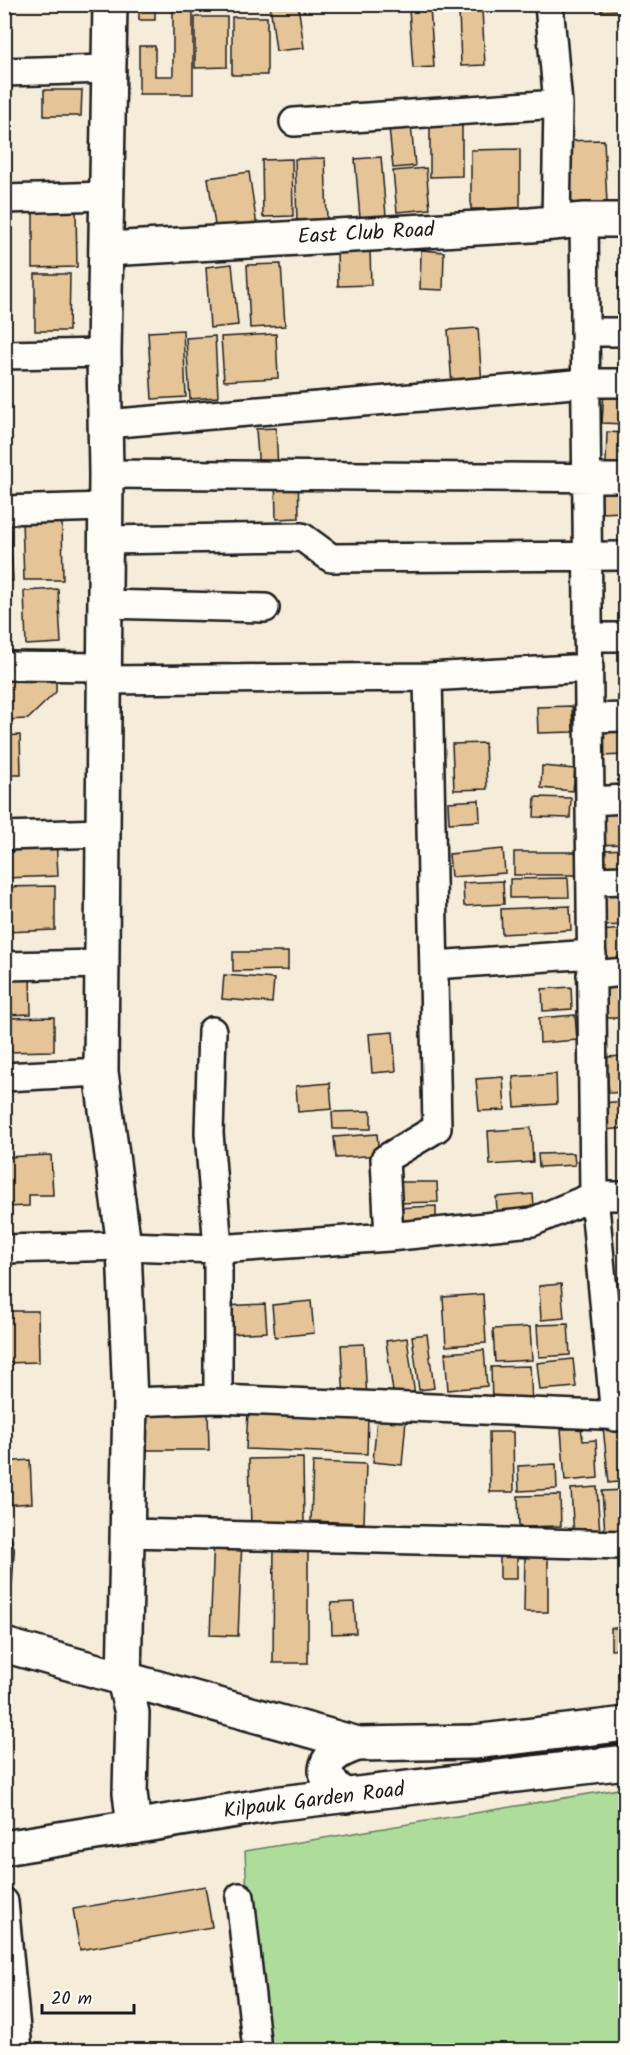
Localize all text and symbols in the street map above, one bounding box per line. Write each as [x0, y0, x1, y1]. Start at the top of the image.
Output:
street label: East Club Road [297, 214, 436, 254]
street label: Kilpauk Garden Road [222, 1773, 407, 1828]
scale bar [42, 1977, 134, 2015]
text: 20 m [51, 1985, 92, 2014]

